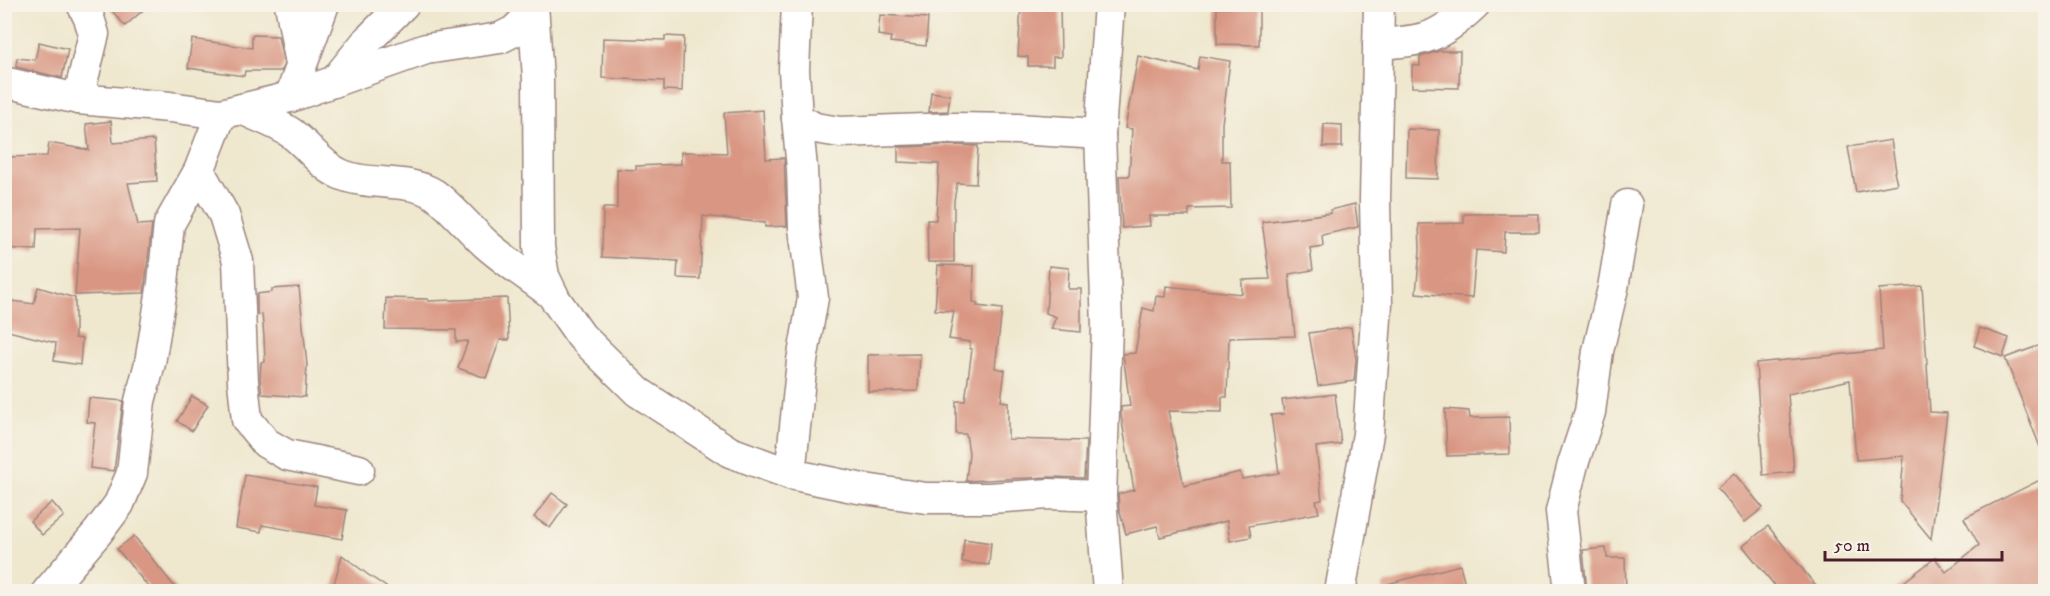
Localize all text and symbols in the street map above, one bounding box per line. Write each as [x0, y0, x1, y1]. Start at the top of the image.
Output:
scale bar [1825, 524, 2002, 562]
text: 50 m [1834, 535, 1870, 557]

